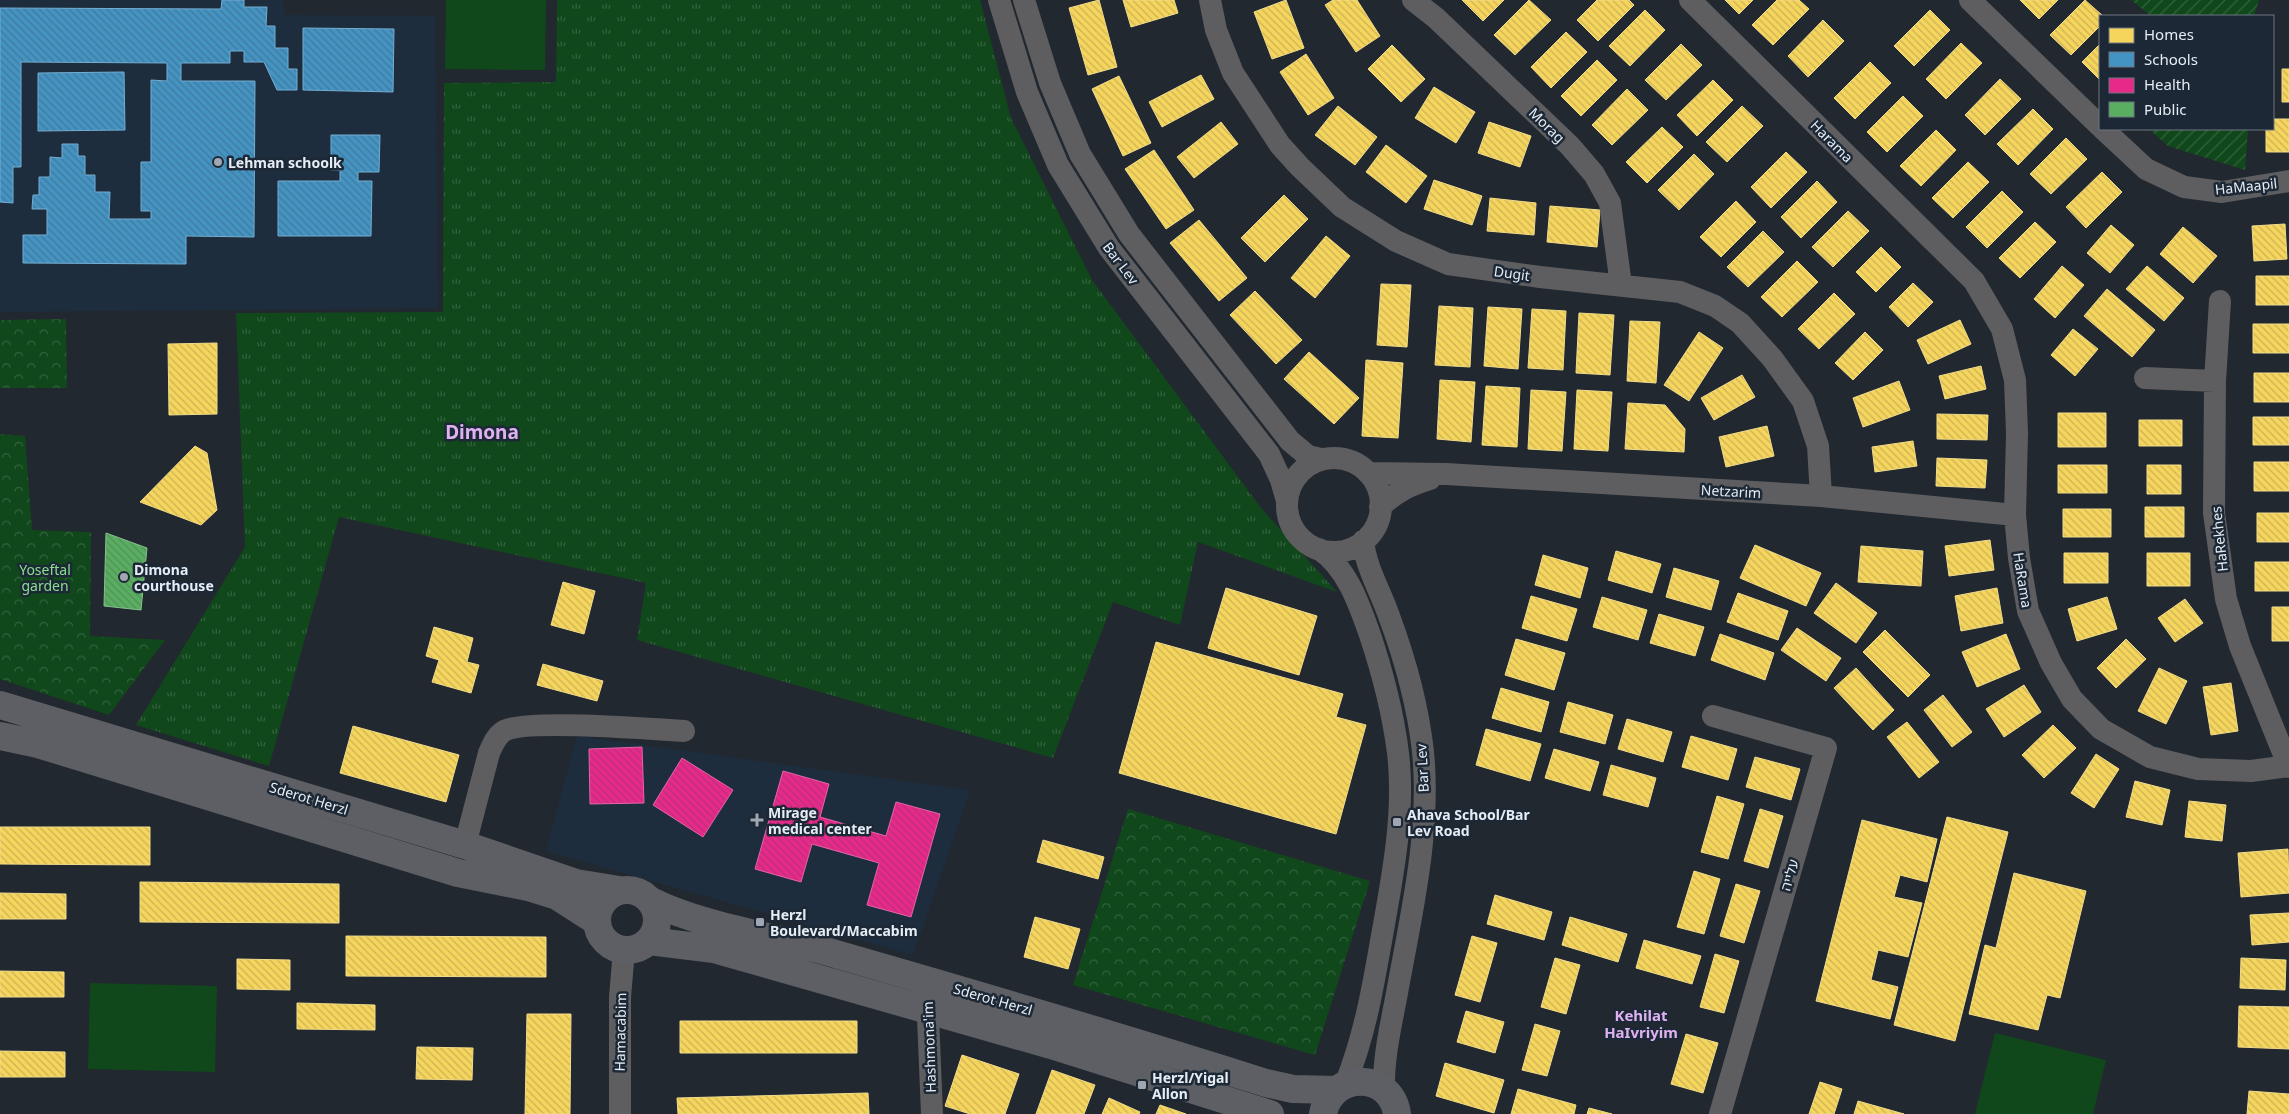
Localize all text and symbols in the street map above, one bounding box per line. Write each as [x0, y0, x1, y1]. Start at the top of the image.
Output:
legend [2099, 15, 2274, 130]
text: Homes [2144, 24, 2194, 44]
text: Schools [2144, 49, 2198, 69]
text: Health [2144, 74, 2191, 94]
text: Public [2144, 99, 2187, 119]
street label: Morag [1525, 103, 1569, 147]
street label: Harama [1807, 116, 1857, 166]
place label: Lehman schoolk [228, 153, 342, 172]
marker: Lehman schoolk [212, 156, 224, 168]
street label: HaMaapil [2214, 173, 2278, 199]
street label: Bar Lev [1099, 238, 1144, 289]
street label: Dugit [1493, 261, 1531, 285]
district label: Dimona [445, 419, 519, 445]
street label: Netzarim [1700, 480, 1762, 502]
street label: HaRekhes [2206, 505, 2232, 573]
street label: HaRama [2009, 551, 2037, 609]
park label: Yoseftal garden [19, 560, 71, 595]
place label: Dimona courthouse [134, 560, 214, 595]
marker: Dimona courthouse [118, 571, 130, 583]
street label: Bar Lev [1411, 742, 1433, 793]
street label: Sderot Herzl [267, 777, 351, 819]
place label: Mirage medical center [768, 803, 873, 838]
place label: Ahava School/Bar Lev Road [1407, 805, 1530, 840]
marker: Mirage medical center [750, 813, 764, 827]
marker: Ahava School/Bar Lev Road [1391, 816, 1403, 828]
street label: עלייה [1775, 857, 1803, 893]
place label: Herzl Boulevard/Maccabim [770, 905, 918, 940]
marker: Herzl Boulevard/Maccabim [754, 916, 766, 928]
street label: Sderot Herzl [951, 979, 1035, 1019]
street label: Hamacabim [610, 992, 630, 1072]
street label: Hashmona'im [918, 1001, 940, 1093]
district label: Kehilat HaIvriyim [1604, 1005, 1678, 1042]
place label: Herzl/Yigal Allon [1152, 1068, 1229, 1103]
marker: Herzl/Yigal Allon [1136, 1079, 1148, 1091]

